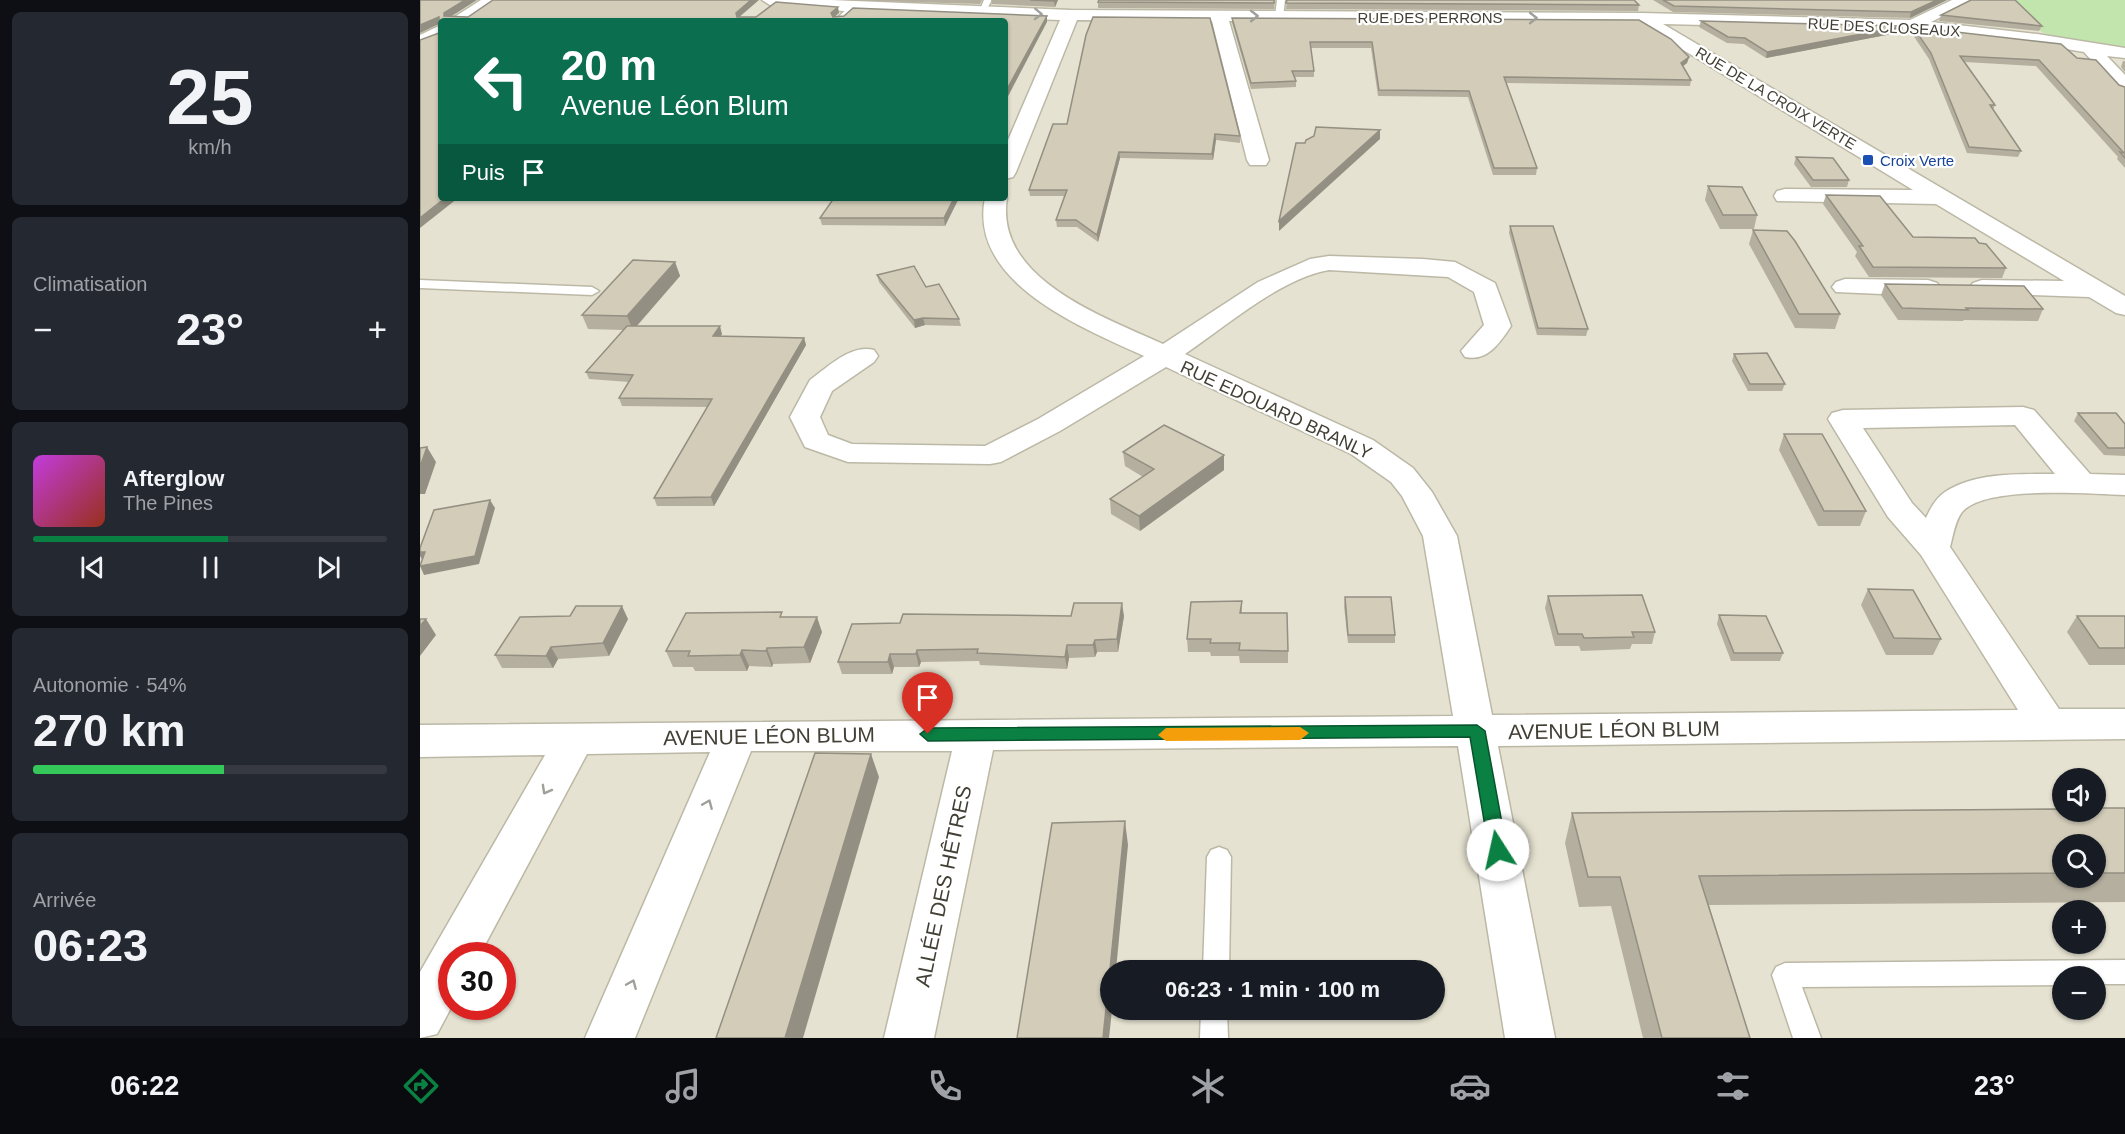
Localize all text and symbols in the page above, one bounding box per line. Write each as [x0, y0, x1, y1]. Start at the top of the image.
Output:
one-way arrow [1034, 8, 1043, 20]
street label: RUE DES PERRONS [1357, 9, 1503, 26]
one-way arrow [1250, 10, 1259, 22]
one-way arrow [1529, 12, 1538, 24]
street label: RUE DES CLOSEAUX [1807, 15, 1961, 39]
icon: left [462, 42, 540, 120]
text: 20 m [561, 42, 657, 89]
street label: RUE DE LA CROIX VERTE [1693, 43, 1859, 153]
text: 25 [167, 53, 253, 141]
text: Avenue Léon Blum [561, 91, 789, 121]
text: km/h [188, 136, 232, 158]
place label: Croix Verte [1880, 152, 1954, 169]
marker: Croix Verte [1861, 153, 1875, 167]
icon: arrive [517, 156, 550, 189]
text: Puis [462, 160, 505, 185]
text: Climatisation [33, 273, 147, 295]
text: 23° [176, 304, 244, 355]
text: − [33, 311, 52, 348]
text: + [368, 311, 387, 348]
street label: RUE EDOUARD BRANLY [1177, 357, 1375, 463]
text: Afterglow [123, 466, 224, 491]
text: The Pines [123, 492, 213, 514]
icon: previous [76, 551, 109, 584]
icon: pause [194, 551, 227, 584]
icon: next [312, 551, 345, 584]
pin [902, 672, 953, 734]
text: Autonomie · 54% [33, 674, 186, 696]
icon: arrive [911, 681, 944, 714]
text: 270 km [33, 705, 186, 756]
street label: AVENUE LÉON BLUM [1508, 717, 1720, 743]
street label: AVENUE LÉON BLUM [663, 723, 875, 749]
map controls [2052, 768, 2106, 1020]
button: sound [2052, 768, 2106, 822]
one-way arrow [542, 783, 553, 794]
street label: ALLÉE DES HÊTRES [910, 783, 976, 989]
one-way arrow [701, 800, 713, 811]
position arrow [1466, 818, 1530, 882]
button: search [2052, 834, 2106, 888]
text: Arrivée [33, 889, 96, 911]
button: + [2052, 900, 2106, 954]
text: 06:23 [33, 920, 148, 971]
speed limit sign: 30 [438, 942, 516, 1020]
button: − [2052, 966, 2106, 1020]
text: 06:23 · 1 min · 100 m [1165, 977, 1380, 1002]
one-way arrow [625, 979, 637, 990]
icon: directions [400, 1065, 442, 1107]
icon: music [662, 1065, 704, 1107]
icon: phone [924, 1065, 966, 1107]
icon: climate [1187, 1065, 1229, 1107]
icon: car [1449, 1065, 1491, 1107]
icon: filters [1712, 1065, 1754, 1107]
text: 06:22 [110, 1071, 179, 1101]
text: 23° [1974, 1071, 2015, 1101]

